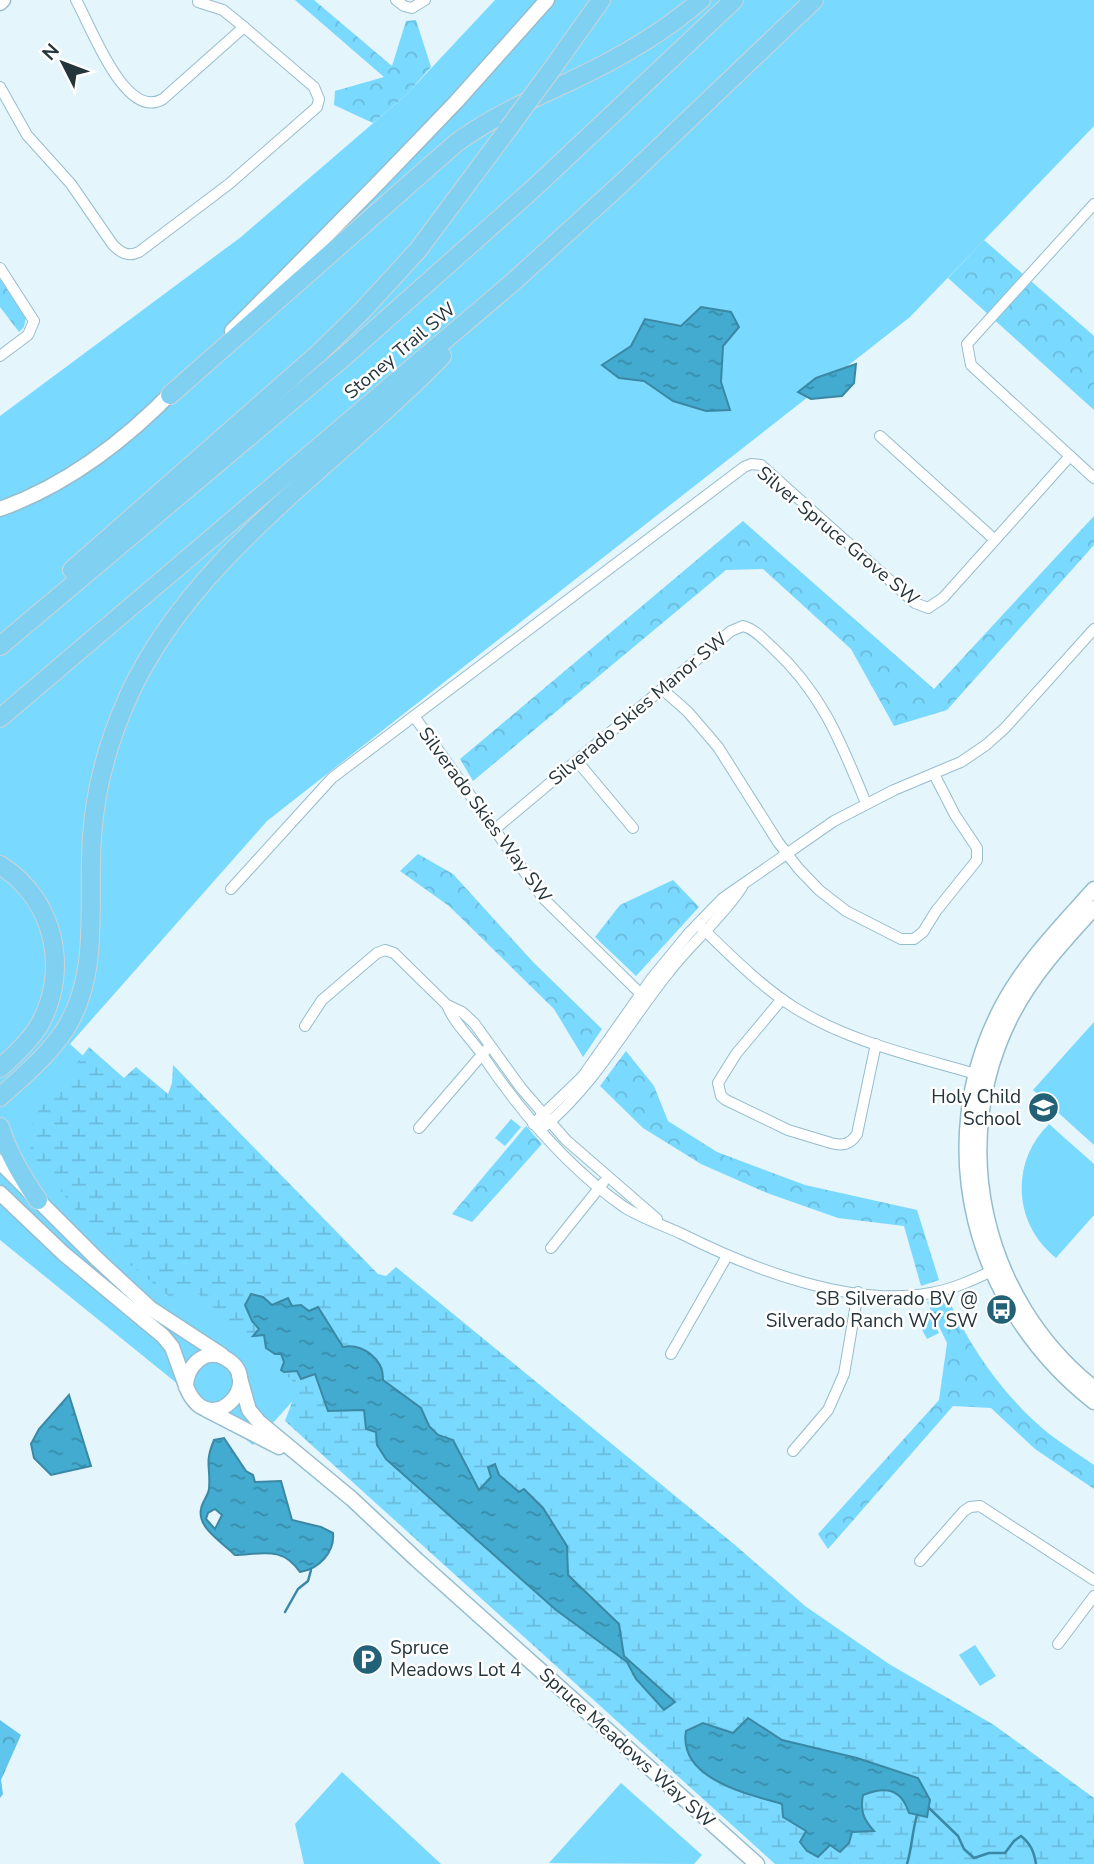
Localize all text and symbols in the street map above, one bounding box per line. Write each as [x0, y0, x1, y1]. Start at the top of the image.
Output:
north arrow [28, 28, 98, 98]
text: N [37, 38, 66, 66]
street label: Stoney Trail SW [339, 297, 461, 405]
street label: Silver Spruce Grove SW [751, 460, 925, 612]
street label: Silverado Skies Manor SW [543, 626, 733, 792]
street label: Silverado Skies Way SW [412, 722, 558, 908]
place label: Holy Child School [931, 1084, 1021, 1132]
school or university icon: Holy Child School [1027, 1091, 1061, 1125]
place label: SB Silverado BV @ Silverado Ranch WY SW [766, 1286, 978, 1334]
bus stop icon: SB Silverado BV @ Silverado Ranch WY SW [984, 1293, 1018, 1327]
place label: Spruce Meadows Lot 4 [390, 1635, 521, 1683]
parking icon: Spruce Meadows Lot 4 [350, 1642, 384, 1676]
street label: Spruce Meadows Way SW [533, 1662, 721, 1834]

